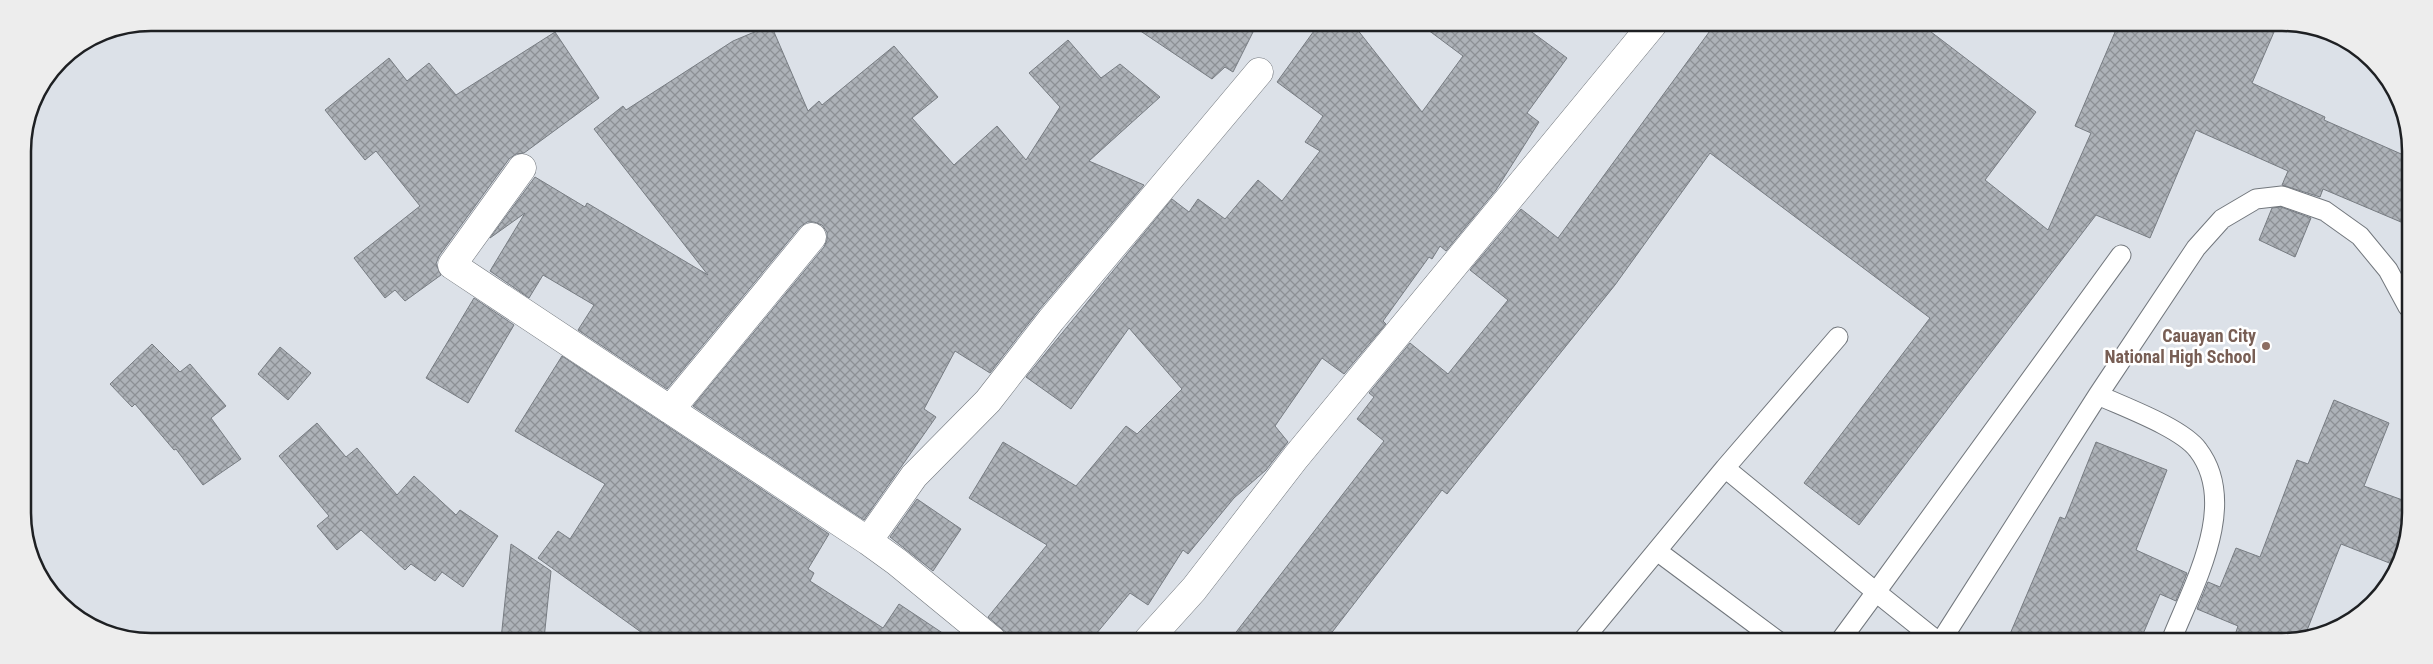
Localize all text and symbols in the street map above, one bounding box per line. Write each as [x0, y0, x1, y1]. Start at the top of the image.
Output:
place label: Cauayan City National High School [2105, 325, 2256, 367]
marker: Cauayan City National High School [2260, 340, 2272, 352]

